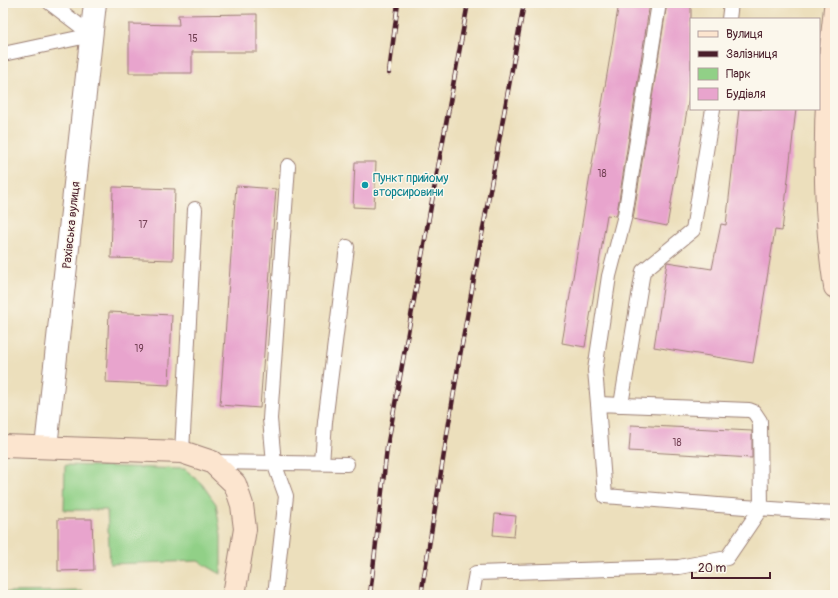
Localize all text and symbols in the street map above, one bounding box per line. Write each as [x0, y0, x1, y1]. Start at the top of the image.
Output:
legend [690, 18, 820, 110]
text: Вулиця [726, 27, 763, 42]
house number: 15 [188, 33, 198, 45]
text: Залізниця [726, 47, 778, 62]
text: Парк [726, 67, 751, 82]
text: Будівля [726, 87, 766, 102]
house number: 18 [598, 168, 606, 180]
place label: Пункт прийому вторсировини [373, 171, 448, 200]
street label: Рахівська вулиця [59, 180, 84, 269]
marker: Пункт прийому вторсировини [360, 180, 370, 190]
house number: 17 [138, 219, 148, 231]
house number: 19 [134, 343, 144, 355]
house number: 18 [673, 437, 681, 449]
scale bar [692, 554, 770, 580]
text: 20 m [698, 561, 727, 576]

